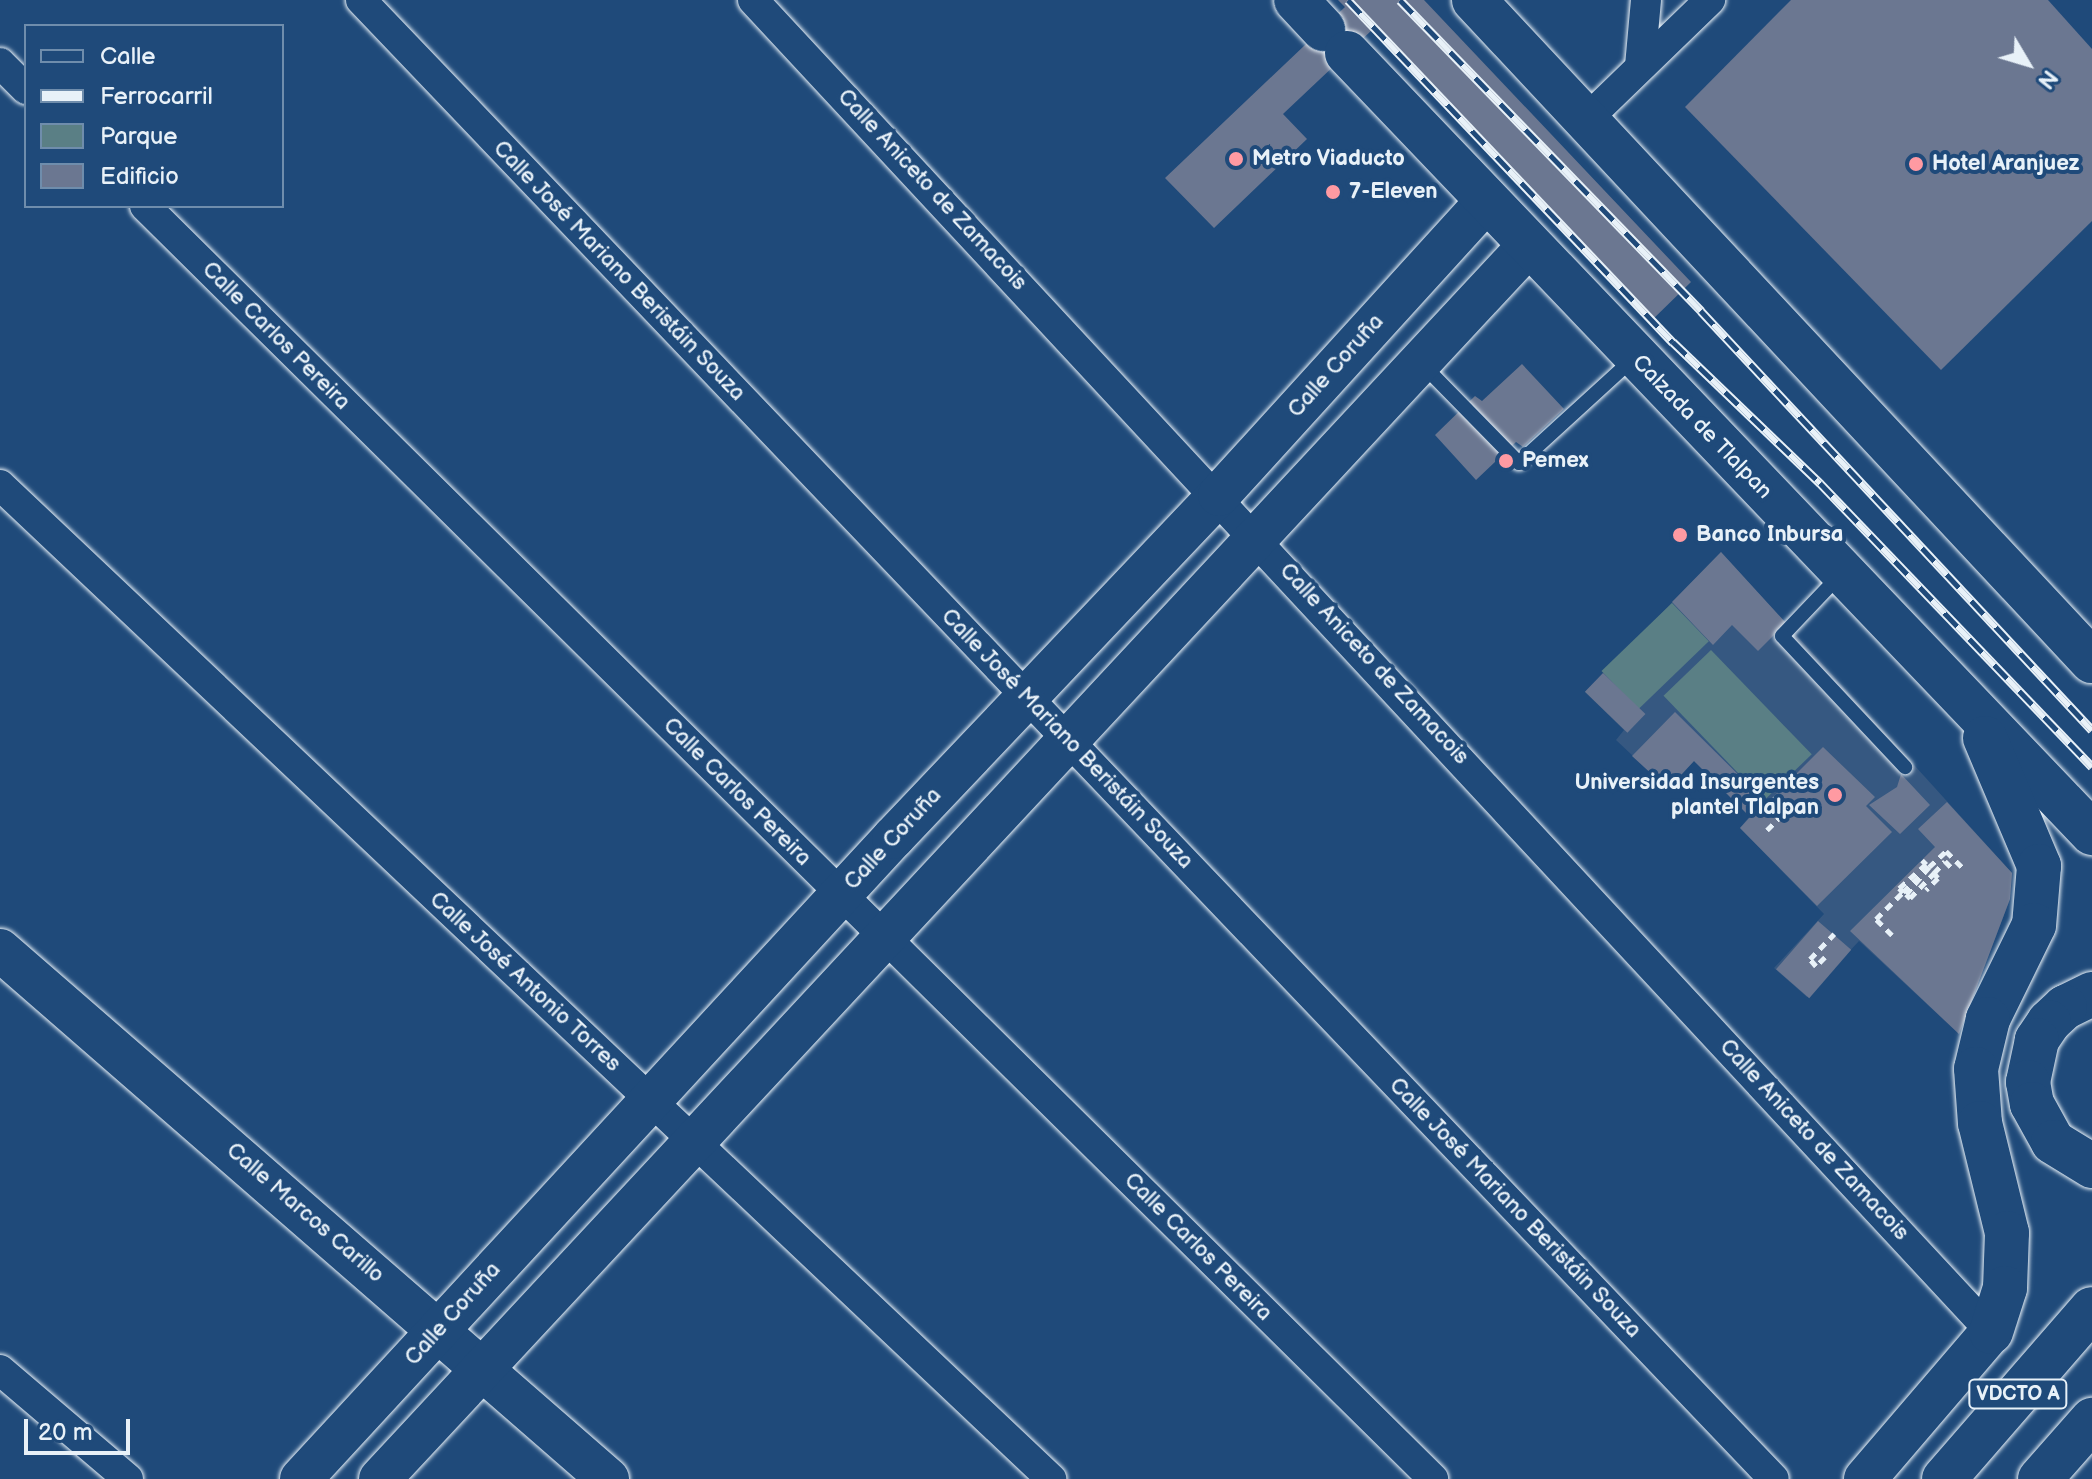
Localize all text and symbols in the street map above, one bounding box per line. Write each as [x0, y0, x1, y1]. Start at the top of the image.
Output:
legend [24, 24, 284, 208]
north arrow [1988, 24, 2068, 104]
text: Calle [100, 42, 155, 71]
text: N [2032, 64, 2063, 94]
text: Ferrocarril [100, 82, 213, 111]
street label: Calle Aniceto de Zamacois [832, 84, 1032, 296]
text: Parque [100, 122, 178, 151]
street label: Calle José Mariano Beristáin Souza [487, 135, 751, 407]
place label: Metro Viaducto [1252, 146, 1406, 172]
marker: Metro Viaducto [1227, 150, 1245, 168]
place label: Hotel Aranjuez [1932, 151, 2080, 177]
marker: Hotel Aranjuez [1907, 155, 1925, 173]
text: Edificio [100, 162, 179, 191]
place label: 7-Eleven [1349, 179, 1438, 205]
marker: 7-Eleven [1324, 183, 1342, 201]
street label: Calle Carlos Pereira [196, 256, 356, 416]
street label: Calle Coruña [1283, 309, 1389, 423]
street label: Calzada de Tlalpan [1626, 349, 1778, 505]
place label: Pemex [1522, 448, 1588, 474]
marker: Pemex [1497, 452, 1515, 470]
place label: Banco Inbursa [1696, 522, 1843, 548]
marker: Banco Inbursa [1671, 526, 1689, 544]
street label: Calle Aniceto de Zamacois [1274, 558, 1474, 770]
street label: Calle José Mariano Beristáin Souza [935, 603, 1199, 875]
street label: Calle Carlos Pereira [657, 712, 817, 872]
place label: Universidad Insurgentes plantel Tlalpan [1575, 769, 1819, 820]
street label: Calle Coruña [839, 782, 947, 896]
marker: Universidad Insurgentes plantel Tlalpan [1826, 786, 1844, 804]
street label: Calle José Antonio Torres [423, 886, 627, 1078]
street label: Calle Aniceto de Zamacois [1714, 1034, 1914, 1246]
street label: Calle José Mariano Beristáin Souza [1383, 1072, 1647, 1344]
street label: Calle Marcos Carillo [221, 1137, 389, 1289]
street label: Calle Carlos Pereira [1118, 1167, 1278, 1327]
street label: Calle Coruña [400, 1257, 506, 1371]
road number: VDCTO A [1968, 1378, 2068, 1410]
scale bar [28, 1403, 134, 1453]
text: 20 m [38, 1418, 93, 1447]

